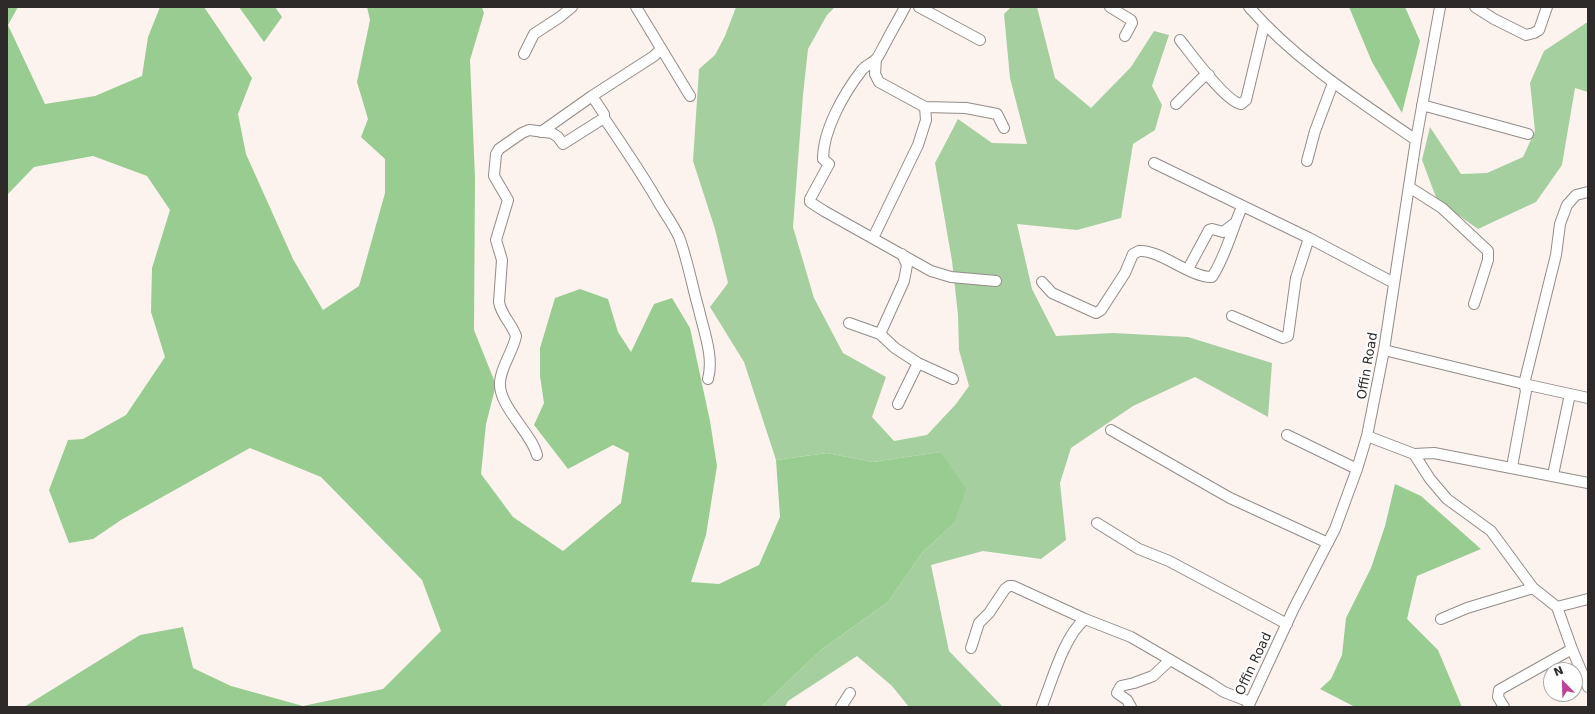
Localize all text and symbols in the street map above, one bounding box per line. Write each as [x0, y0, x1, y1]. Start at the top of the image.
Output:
street label: Offin Road [1354, 331, 1382, 401]
street label: Offin Road [1233, 630, 1275, 698]
north arrow [1543, 662, 1583, 702]
text: N [1552, 664, 1565, 679]

